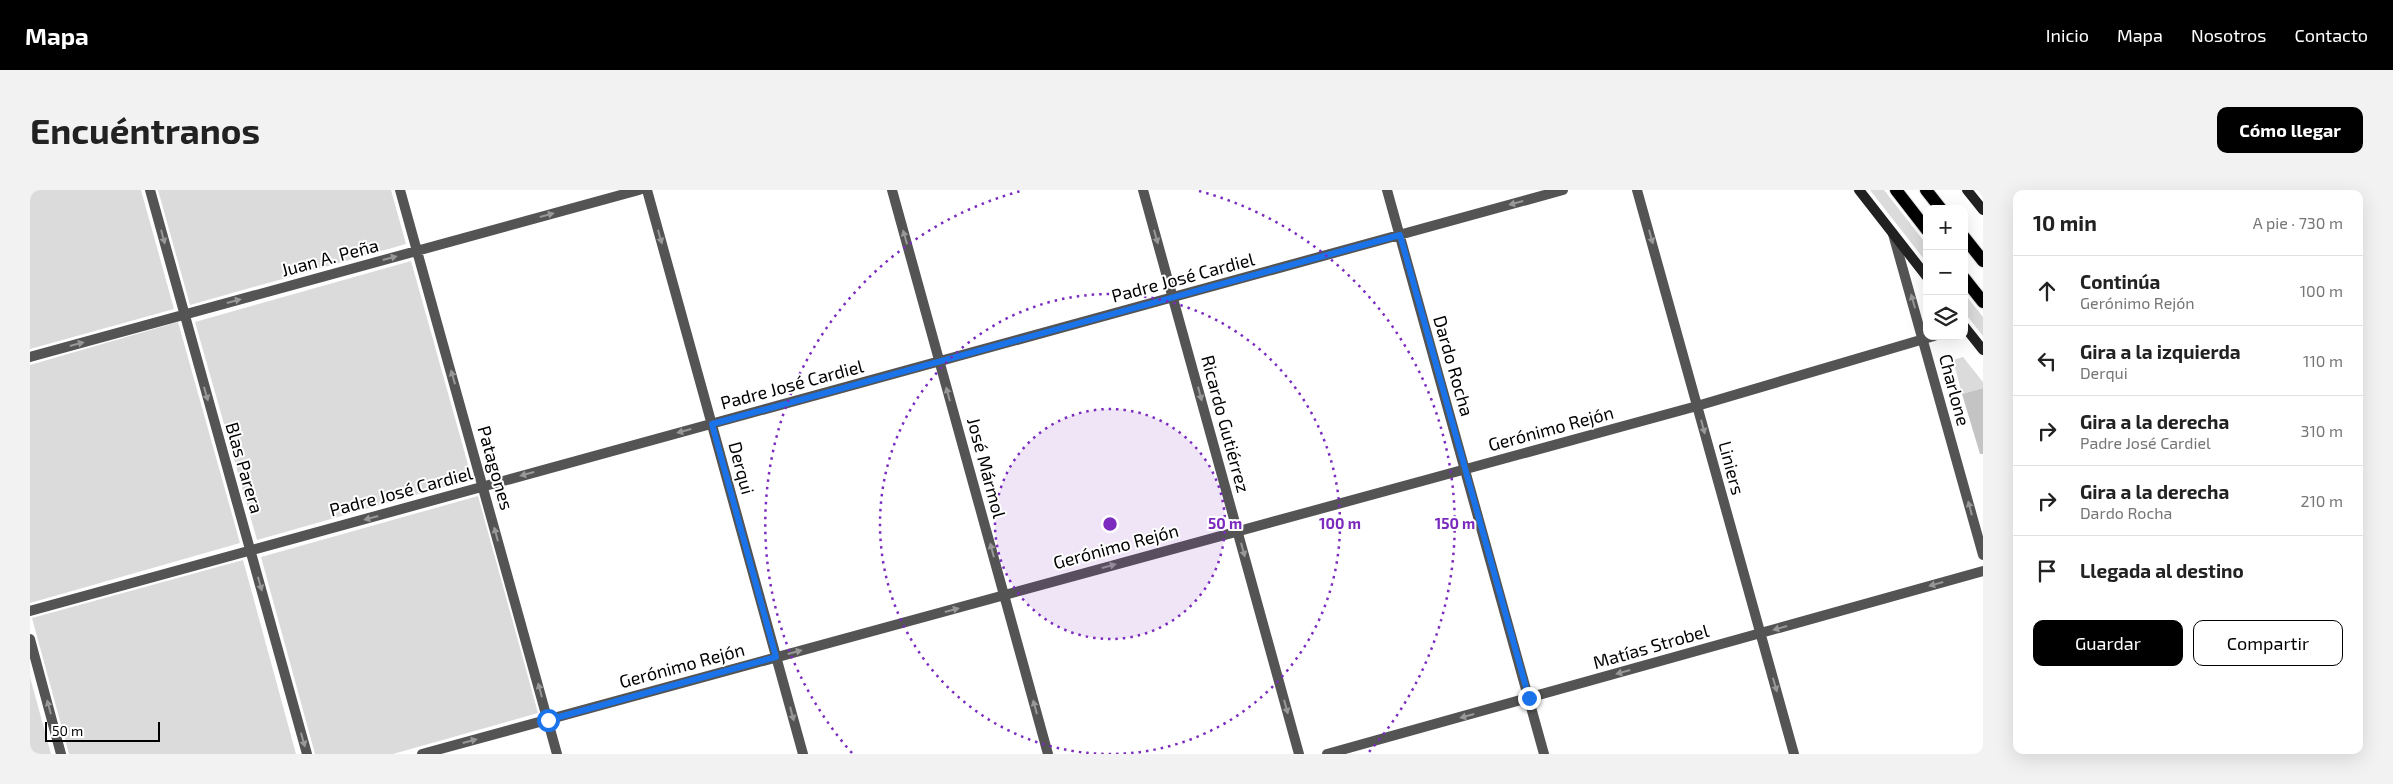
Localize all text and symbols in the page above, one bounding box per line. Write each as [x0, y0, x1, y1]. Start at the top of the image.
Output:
text: Mapa [25, 21, 89, 50]
text: Inicio [2046, 24, 2089, 46]
text: Mapa [2117, 24, 2163, 46]
text: Nosotros [2191, 24, 2266, 46]
text: Contacto [2294, 24, 2368, 46]
button: Cómo llegar [2217, 107, 2363, 153]
text: Encuéntranos [30, 109, 260, 151]
one-way arrow [1508, 199, 1523, 207]
map controls [1923, 205, 1968, 340]
button: + [1923, 205, 1968, 250]
text: 10 min [2033, 210, 2097, 235]
one-way arrow [540, 211, 555, 219]
text: A pie · 730 m [2253, 213, 2343, 232]
one-way arrow [656, 229, 664, 245]
one-way arrow [159, 230, 167, 245]
one-way arrow [900, 230, 908, 245]
one-way arrow [1153, 230, 1161, 245]
one-way arrow [1647, 230, 1655, 245]
street label: Juan A. Peña [279, 233, 381, 281]
street label: Padre José Cardiel [1109, 247, 1257, 307]
button: − [1923, 250, 1968, 295]
one-way arrow [383, 254, 398, 262]
text: Continúa [2080, 270, 2160, 293]
icon: ahead [2033, 277, 2061, 305]
text: 100 m [2300, 281, 2343, 300]
one-way arrow [1908, 293, 1916, 308]
text: Gerónimo Rejón [2080, 293, 2195, 312]
button: layers [1923, 295, 1968, 340]
one-way arrow [226, 297, 241, 305]
street label: Dardo Rocha [1429, 313, 1479, 419]
one-way arrow [70, 340, 85, 348]
text: Gira a la izquierda [2080, 340, 2241, 363]
icon: left [2033, 347, 2061, 375]
street label: Charlone [1935, 351, 1975, 428]
text: 110 m [2303, 351, 2343, 370]
street label: Ricardo Gutiérrez [1197, 353, 1255, 495]
street label: Padre José Cardiel [718, 354, 866, 414]
text: Derqui [2080, 363, 2128, 382]
one-way arrow [448, 370, 456, 385]
one-way arrow [203, 386, 211, 401]
one-way arrow [944, 386, 952, 401]
one-way arrow [1196, 386, 1204, 401]
street label: Gerónimo Rejón [1486, 401, 1616, 455]
text: Gira a la derecha [2080, 410, 2229, 433]
street label: José Mármol [963, 415, 1011, 521]
icon: right [2033, 417, 2061, 445]
street label: Blas Parera [221, 420, 268, 516]
one-way arrow [1700, 420, 1708, 435]
text: 310 m [2301, 421, 2343, 440]
street label: Patagones [473, 423, 518, 512]
one-way arrow [676, 428, 691, 436]
text: Padre José Cardiel [2080, 433, 2211, 452]
street label: Liniers [1714, 438, 1750, 497]
street label: Derqui [724, 439, 760, 496]
street label: Padre José Cardiel [327, 461, 475, 521]
one-way arrow [520, 471, 535, 479]
text: Gira a la derecha [2080, 480, 2229, 503]
icon: right [2033, 487, 2061, 515]
text: 210 m [2300, 491, 2343, 510]
one-way arrow [1966, 500, 1974, 516]
text: Dardo Rocha [2080, 503, 2172, 522]
one-way arrow [363, 514, 378, 522]
text: 50 m [1208, 514, 1242, 532]
text: 100 m [1319, 514, 1361, 532]
text: 150 m [1435, 514, 1475, 532]
centre of rings [1101, 515, 1119, 533]
street label: Gerónimo Rejón [1051, 519, 1181, 573]
one-way arrow [492, 526, 500, 541]
one-way arrow [987, 543, 995, 558]
one-way arrow [1239, 543, 1247, 558]
icon: arrive [2033, 557, 2061, 585]
text: Llegada al destino [2080, 559, 2244, 582]
one-way arrow [1101, 562, 1116, 570]
one-way arrow [256, 576, 264, 591]
one-way arrow [1928, 581, 1943, 589]
one-way arrow [944, 605, 959, 613]
street label: Matías Strobel [1590, 619, 1712, 673]
button: Guardar [2033, 620, 2183, 666]
button: Compartir [2193, 620, 2343, 666]
one-way arrow [1772, 624, 1787, 632]
street label: Gerónimo Rejón [617, 638, 747, 692]
one-way arrow [788, 648, 803, 656]
one-way arrow [1616, 668, 1631, 676]
one-way arrow [1771, 677, 1779, 693]
one-way arrow [535, 683, 543, 698]
route end [1518, 687, 1541, 710]
one-way arrow [44, 699, 52, 714]
one-way arrow [1030, 699, 1038, 714]
one-way arrow [1282, 700, 1290, 715]
one-way arrow [788, 706, 796, 722]
route start [537, 709, 560, 732]
one-way arrow [1459, 712, 1474, 720]
scale bar [45, 719, 160, 742]
text: 50 m [52, 722, 83, 739]
one-way arrow [300, 733, 308, 748]
one-way arrow [462, 737, 477, 745]

